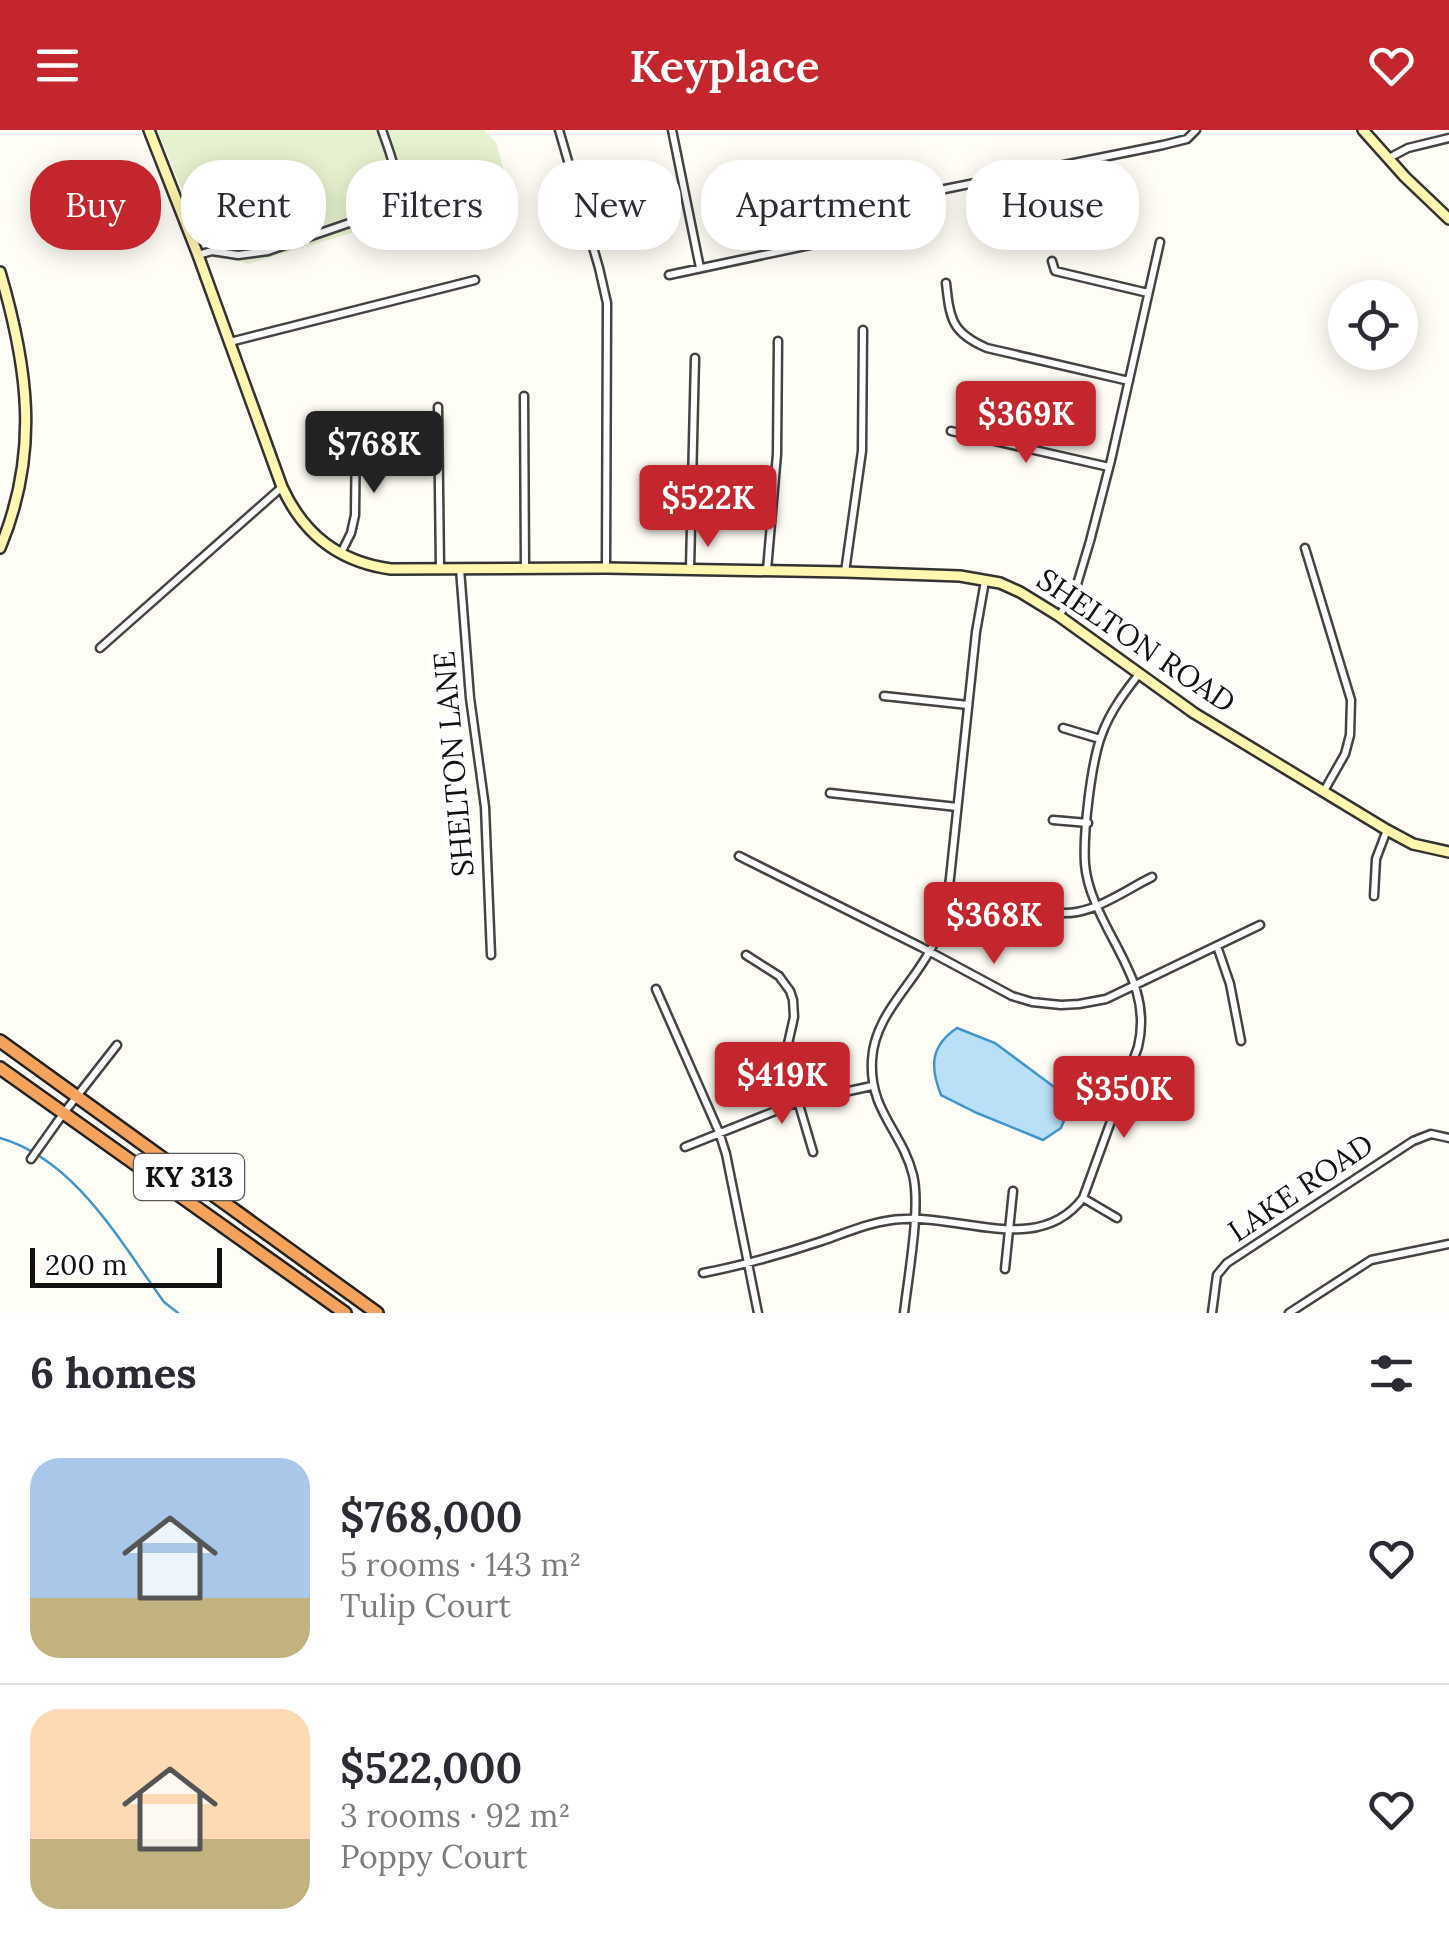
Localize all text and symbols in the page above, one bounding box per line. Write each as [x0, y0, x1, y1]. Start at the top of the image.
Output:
text: Keyplace [629, 37, 820, 94]
icon: menu [30, 38, 85, 93]
icon: heart [1364, 38, 1419, 93]
chip: Buy [30, 160, 161, 250]
chip: Rent [181, 160, 326, 250]
chip: Filters [346, 160, 518, 250]
chip: New [538, 160, 681, 250]
chip: Apartment [701, 160, 946, 250]
chip: House [966, 160, 1139, 250]
map controls [1328, 280, 1418, 370]
button: locate [1328, 280, 1418, 370]
pin: $369K [956, 381, 1096, 466]
text: $369K [978, 393, 1074, 434]
pin: $768K [304, 411, 444, 496]
text: $768K [327, 423, 421, 464]
pin: $522K [638, 465, 778, 550]
text: $522K [662, 477, 755, 518]
street label: SHELTON ROAD [1030, 560, 1243, 721]
street label: SHELTON LANE [424, 650, 482, 878]
pin: $368K [924, 882, 1064, 967]
text: $368K [946, 894, 1042, 935]
pin: $419K [712, 1042, 852, 1127]
text: $419K [737, 1054, 827, 1095]
pin: $350K [1054, 1056, 1194, 1141]
text: $350K [1075, 1068, 1173, 1109]
street label: LAKE ROAD [1221, 1125, 1380, 1250]
road number: KY 313 [134, 1154, 244, 1200]
scale bar [30, 1243, 222, 1288]
text: 200 m [45, 1247, 127, 1283]
text: 6 homes [30, 1346, 197, 1400]
icon: filters [1364, 1346, 1419, 1401]
text: $768,000 [340, 1490, 523, 1544]
icon: home [110, 1498, 230, 1618]
icon: heart [1364, 1531, 1419, 1586]
text: 5 rooms · 143 m² [340, 1544, 581, 1585]
text: Tulip Court [340, 1585, 511, 1626]
text: $522,000 [340, 1741, 522, 1795]
icon: home [110, 1749, 230, 1869]
icon: heart [1364, 1782, 1419, 1837]
text: 3 rooms · 92 m² [340, 1795, 571, 1836]
text: Poppy Court [340, 1836, 528, 1877]

